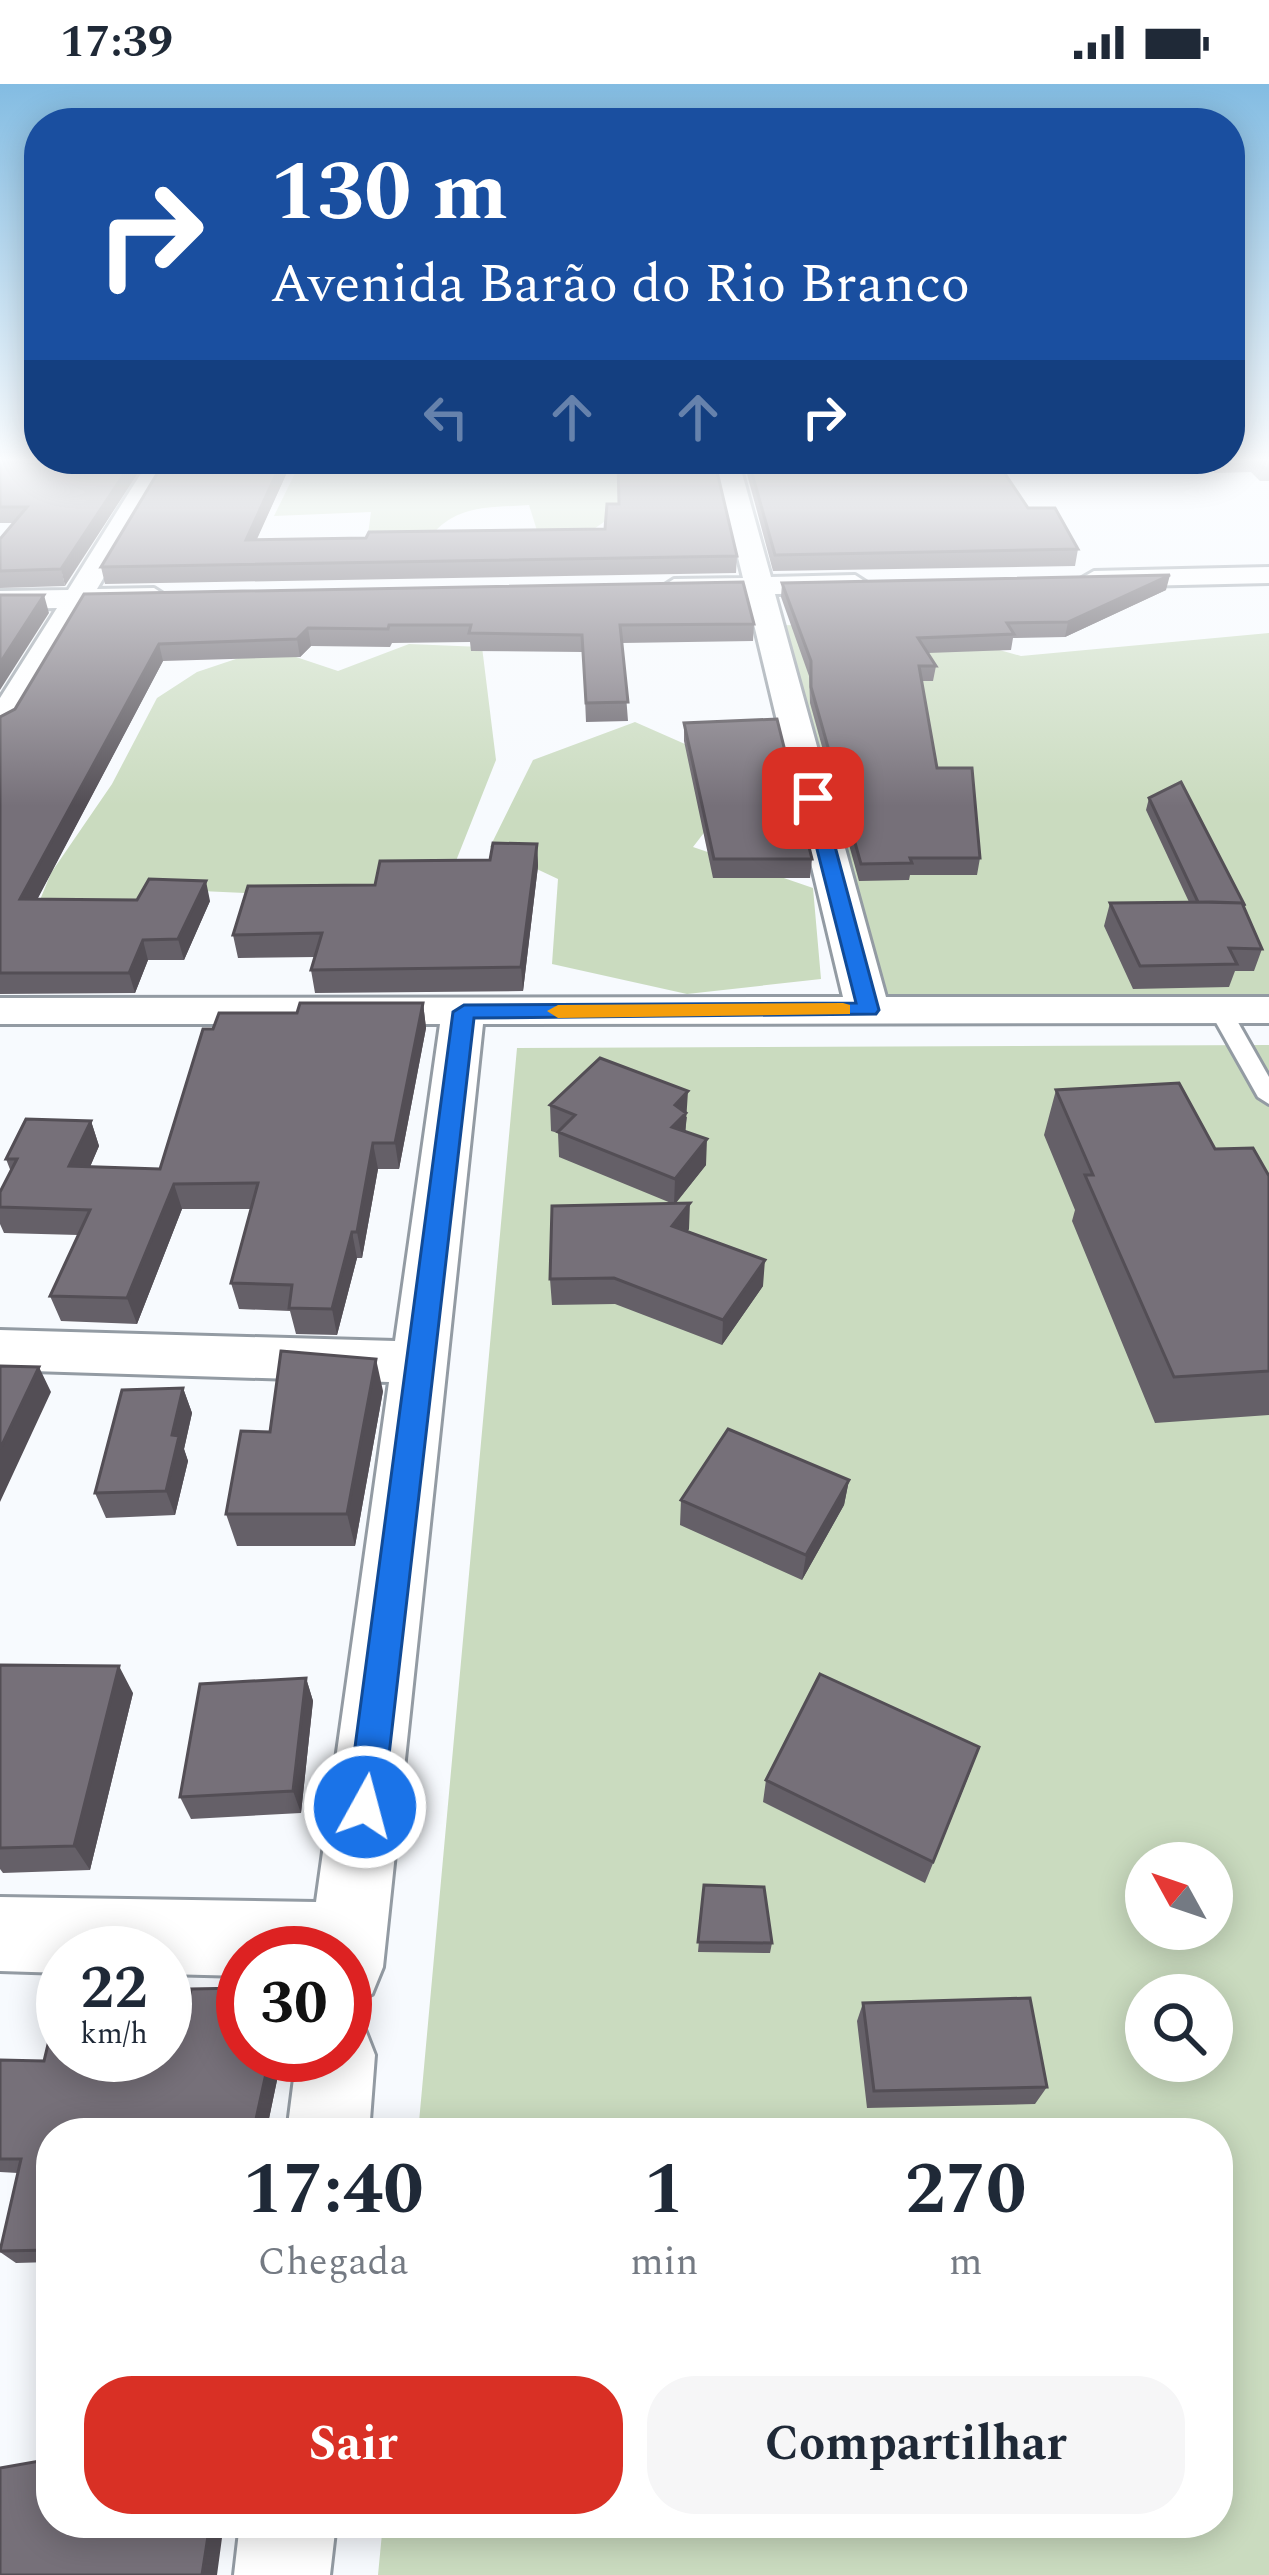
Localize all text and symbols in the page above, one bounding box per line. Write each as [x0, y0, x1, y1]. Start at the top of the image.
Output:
text: 17:39 [60, 8, 173, 77]
text: 130 m [270, 129, 508, 257]
icon: right [72, 156, 228, 312]
text: Avenida Barão do Rio Branco [270, 244, 970, 326]
icon: left [413, 384, 479, 450]
icon: ahead [539, 384, 605, 450]
icon: ahead [665, 384, 731, 450]
icon: right [791, 384, 857, 450]
pin [762, 747, 864, 849]
icon: arrive [780, 765, 846, 831]
position arrow [302, 1744, 428, 1870]
north arrow [1125, 1842, 1233, 1950]
map controls [1125, 1842, 1233, 2082]
speed limit sign: 30 [216, 1926, 372, 2082]
text: 22 [80, 1943, 148, 2035]
button: search [1125, 1974, 1233, 2082]
text: km/h [80, 2011, 148, 2057]
text: 17:40 [243, 2136, 424, 2245]
text: 1 [644, 2136, 685, 2245]
text: 270 [905, 2136, 1026, 2245]
text: Chegada [258, 2233, 408, 2292]
text: min [630, 2233, 698, 2292]
text: m [949, 2233, 982, 2292]
button: Sair [84, 2376, 623, 2514]
button: Compartilhar [647, 2376, 1185, 2514]

